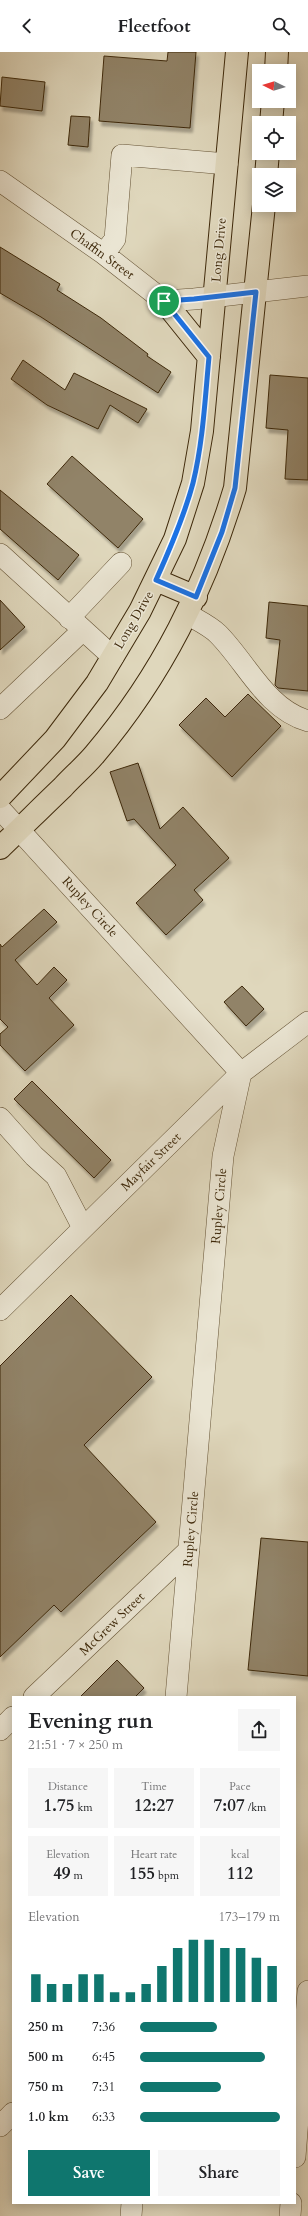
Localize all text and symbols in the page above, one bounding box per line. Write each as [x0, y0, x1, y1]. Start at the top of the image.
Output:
text: Fleetfoot [117, 14, 191, 39]
icon: back [16, 15, 38, 37]
icon: search [270, 15, 292, 37]
north arrow [252, 64, 296, 108]
map controls [252, 64, 296, 212]
button: locate [252, 116, 296, 160]
button: layers [252, 168, 296, 212]
street label: Long Drive [207, 217, 231, 283]
street label: Chaffin Street [66, 224, 138, 284]
pin [147, 284, 181, 318]
icon: arrive [153, 290, 175, 312]
street label: Long Drive [110, 587, 158, 652]
street label: Rupley Circle [58, 873, 122, 941]
street label: Mayfair Street [117, 1129, 185, 1195]
street label: Rupley Circle [207, 1167, 231, 1245]
street label: Rupley Circle [179, 1490, 203, 1568]
street label: McGrew Street [75, 1588, 149, 1660]
text: Evening run [28, 1706, 153, 1736]
button: share [238, 1709, 280, 1751]
text: 21:51 · 7 × 250 m [28, 1736, 123, 1754]
text: Distance [48, 1779, 88, 1794]
text: Time [141, 1779, 167, 1794]
text: Pace [229, 1779, 251, 1794]
text: 1.75 [43, 1794, 74, 1817]
text: 12:27 [134, 1794, 174, 1817]
text: 7:07 [214, 1794, 245, 1817]
text: km [74, 1800, 93, 1815]
text: /km [245, 1800, 266, 1815]
text: Elevation [46, 1847, 90, 1862]
text: Heart rate [131, 1847, 177, 1862]
text: kcal [231, 1847, 249, 1862]
text: 49 [53, 1862, 71, 1885]
text: 155 [129, 1862, 155, 1885]
text: 112 [227, 1862, 253, 1885]
text: m [71, 1868, 83, 1883]
text: bpm [155, 1868, 179, 1883]
text: Elevation [28, 1908, 80, 1926]
text: 173–179 m [218, 1908, 280, 1926]
text: 250 m [28, 2018, 63, 2036]
text: 7:36 [92, 2018, 115, 2036]
text: 500 m [28, 2048, 63, 2066]
text: 6:45 [92, 2048, 115, 2066]
text: 750 m [28, 2078, 63, 2096]
text: 7:31 [92, 2078, 115, 2096]
text: 1.0 km [28, 2108, 69, 2126]
text: 6:33 [92, 2108, 115, 2126]
button: Save [28, 2150, 150, 2196]
button: Share [158, 2150, 280, 2196]

